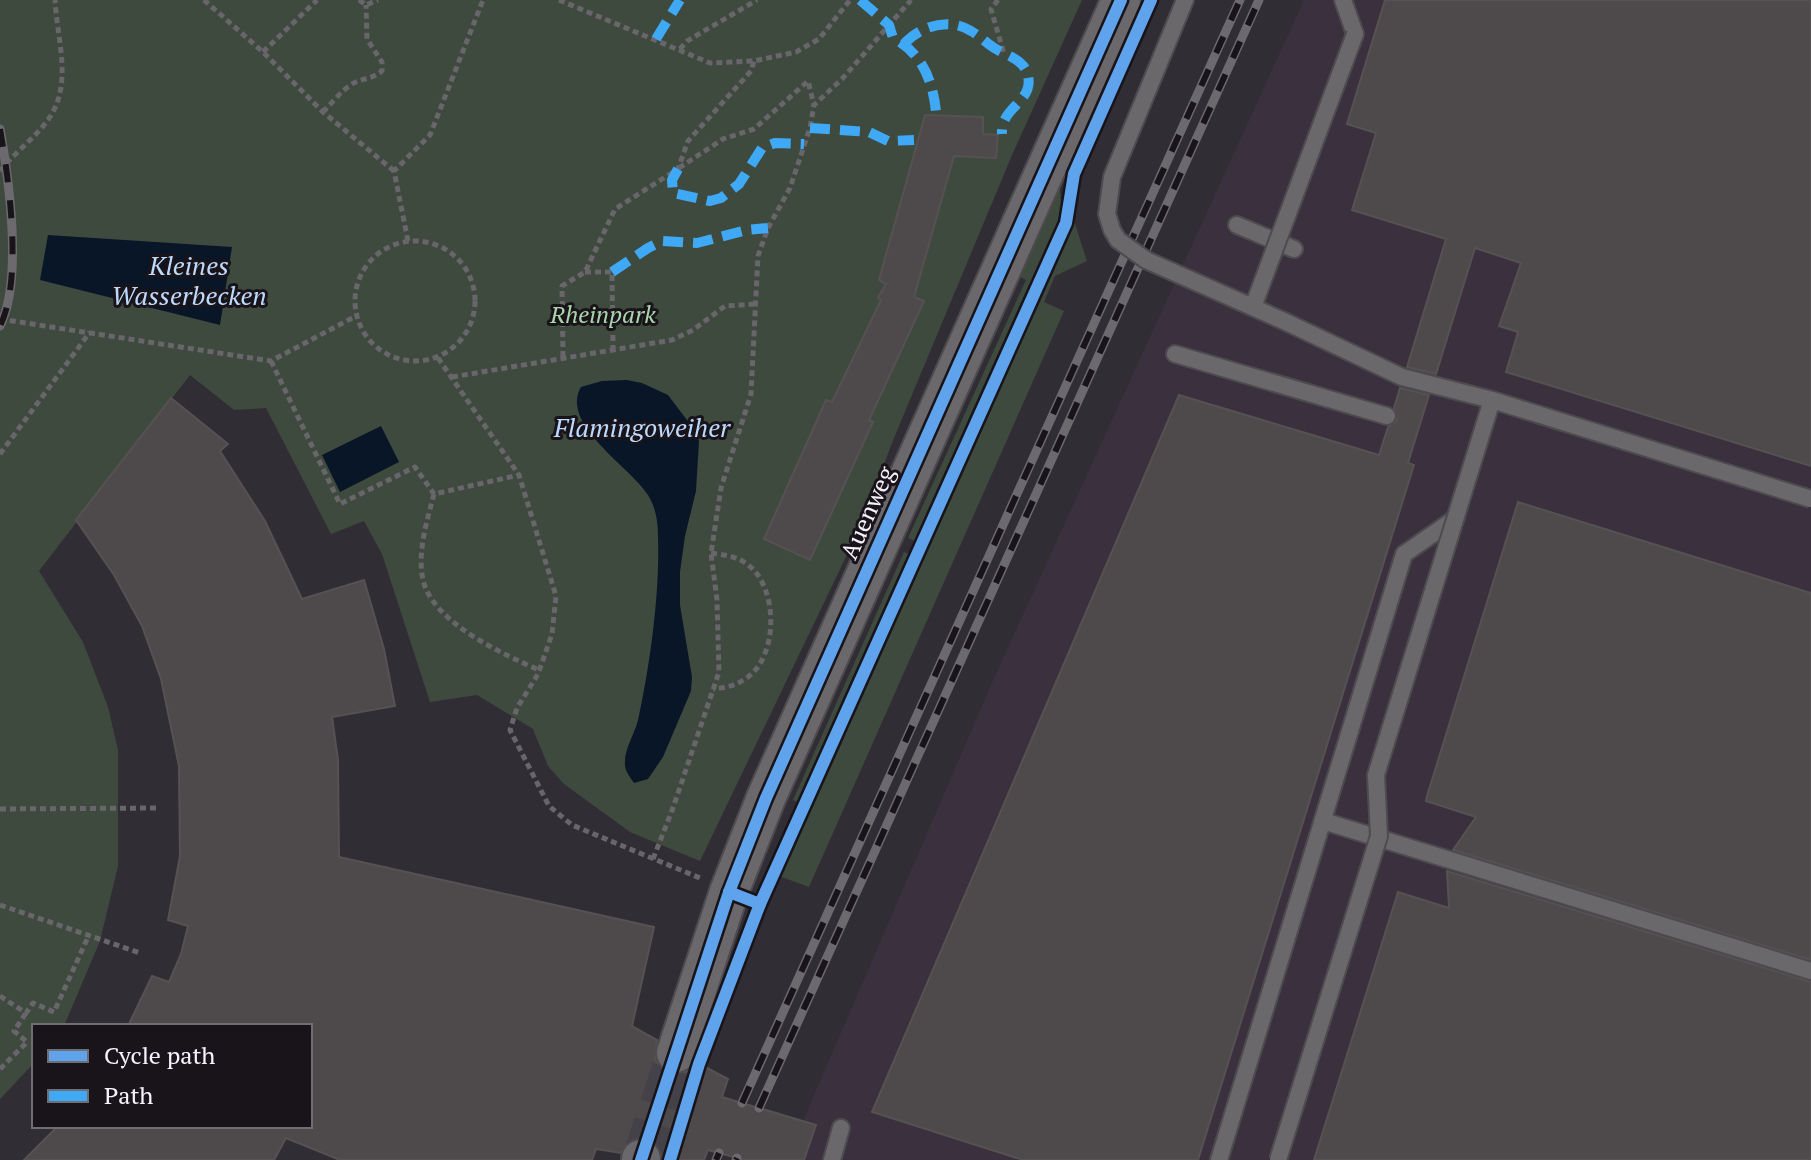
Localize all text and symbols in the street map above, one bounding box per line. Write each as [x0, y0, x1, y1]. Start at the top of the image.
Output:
water label: Kleines Wasserbecken [111, 248, 267, 312]
park label: Rheinpark [549, 298, 656, 330]
water label: Flamingoweiher [553, 410, 731, 444]
street label: Auenweg [832, 461, 902, 564]
legend [32, 1024, 312, 1128]
text: Cycle path [104, 1039, 215, 1071]
text: Path [104, 1079, 153, 1111]

